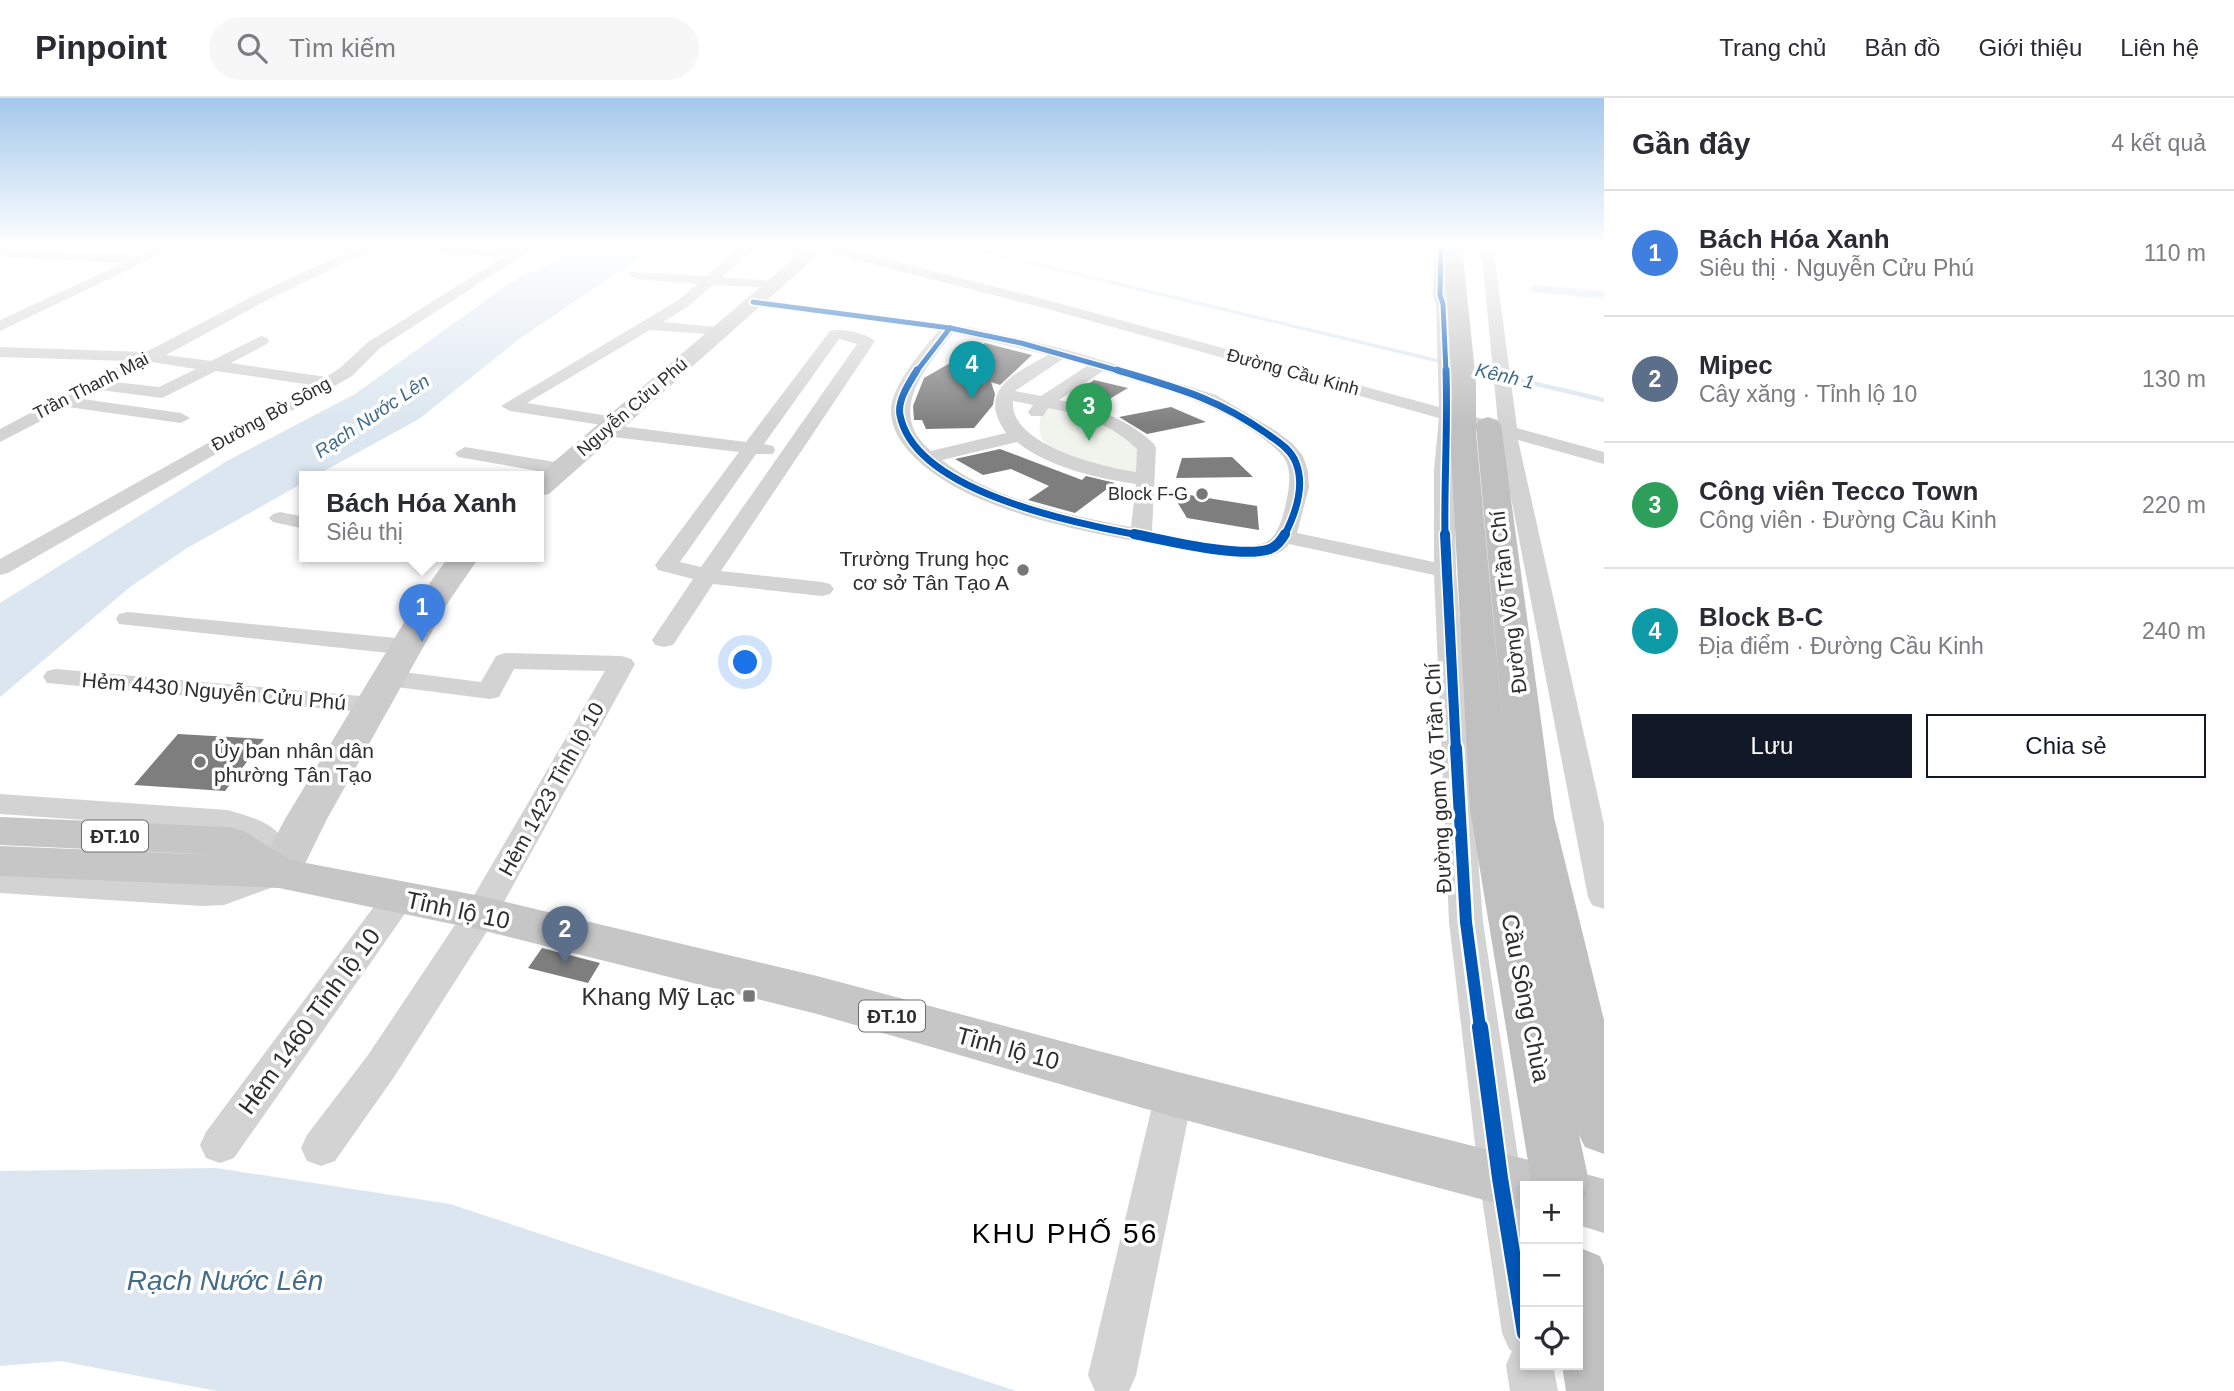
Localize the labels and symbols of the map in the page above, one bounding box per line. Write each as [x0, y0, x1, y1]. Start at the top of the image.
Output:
pin: 4 [949, 341, 995, 399]
street label: Đường Cầu Kinh [1225, 345, 1361, 399]
street label: Trần Thanh Mại [30, 348, 152, 424]
street label: Nguyễn Cửu Phú [572, 353, 691, 460]
water label: Kênh 1 [1473, 359, 1537, 393]
water label: Rạch Nước Lên [311, 370, 433, 462]
street label: Đường Bờ Sông [208, 373, 334, 455]
pin: 3 [1066, 383, 1112, 441]
place label: Block F-G [1108, 484, 1188, 504]
marker: Block F-G [1194, 486, 1210, 502]
street label: Đường Võ Trần Chí [1485, 509, 1531, 695]
place label: Trường Trung học cơ sở Tân Tạo A [840, 547, 1009, 594]
marker: Trường Trung học cơ sở Tân Tạo A [1015, 562, 1031, 578]
pin: 1 [399, 584, 445, 642]
your location [728, 645, 762, 679]
street label: Đường gom Võ Trần Chí [1420, 662, 1456, 894]
street label: Hẻm 4430 Nguyễn Cửu Phú [81, 668, 347, 714]
street label: Hẻm 1423 Tỉnh lộ 10 [494, 698, 608, 880]
place label: Ủy ban nhân dân phường Tân Tạo [214, 739, 374, 786]
marker: Ủy ban nhân dân phường Tân Tạo [192, 754, 208, 770]
road number: ĐT.10 [82, 820, 148, 852]
street label: Tỉnh lộ 10 [404, 886, 512, 934]
pin: 2 [542, 906, 588, 964]
street label: Cầu Sông Chùa [1496, 912, 1556, 1085]
street label: Hẻm 1460 Tỉnh lộ 10 [233, 923, 385, 1119]
place label: Khang Mỹ Lạc [582, 983, 735, 1010]
marker: Khang Mỹ Lạc [741, 988, 757, 1004]
road number: ĐT.10 [859, 1000, 925, 1032]
street label: Tỉnh lộ 10 [954, 1021, 1062, 1075]
district label: KHU PHỐ 56 [972, 1217, 1158, 1249]
water label: Rạch Nước Lên [127, 1265, 323, 1296]

